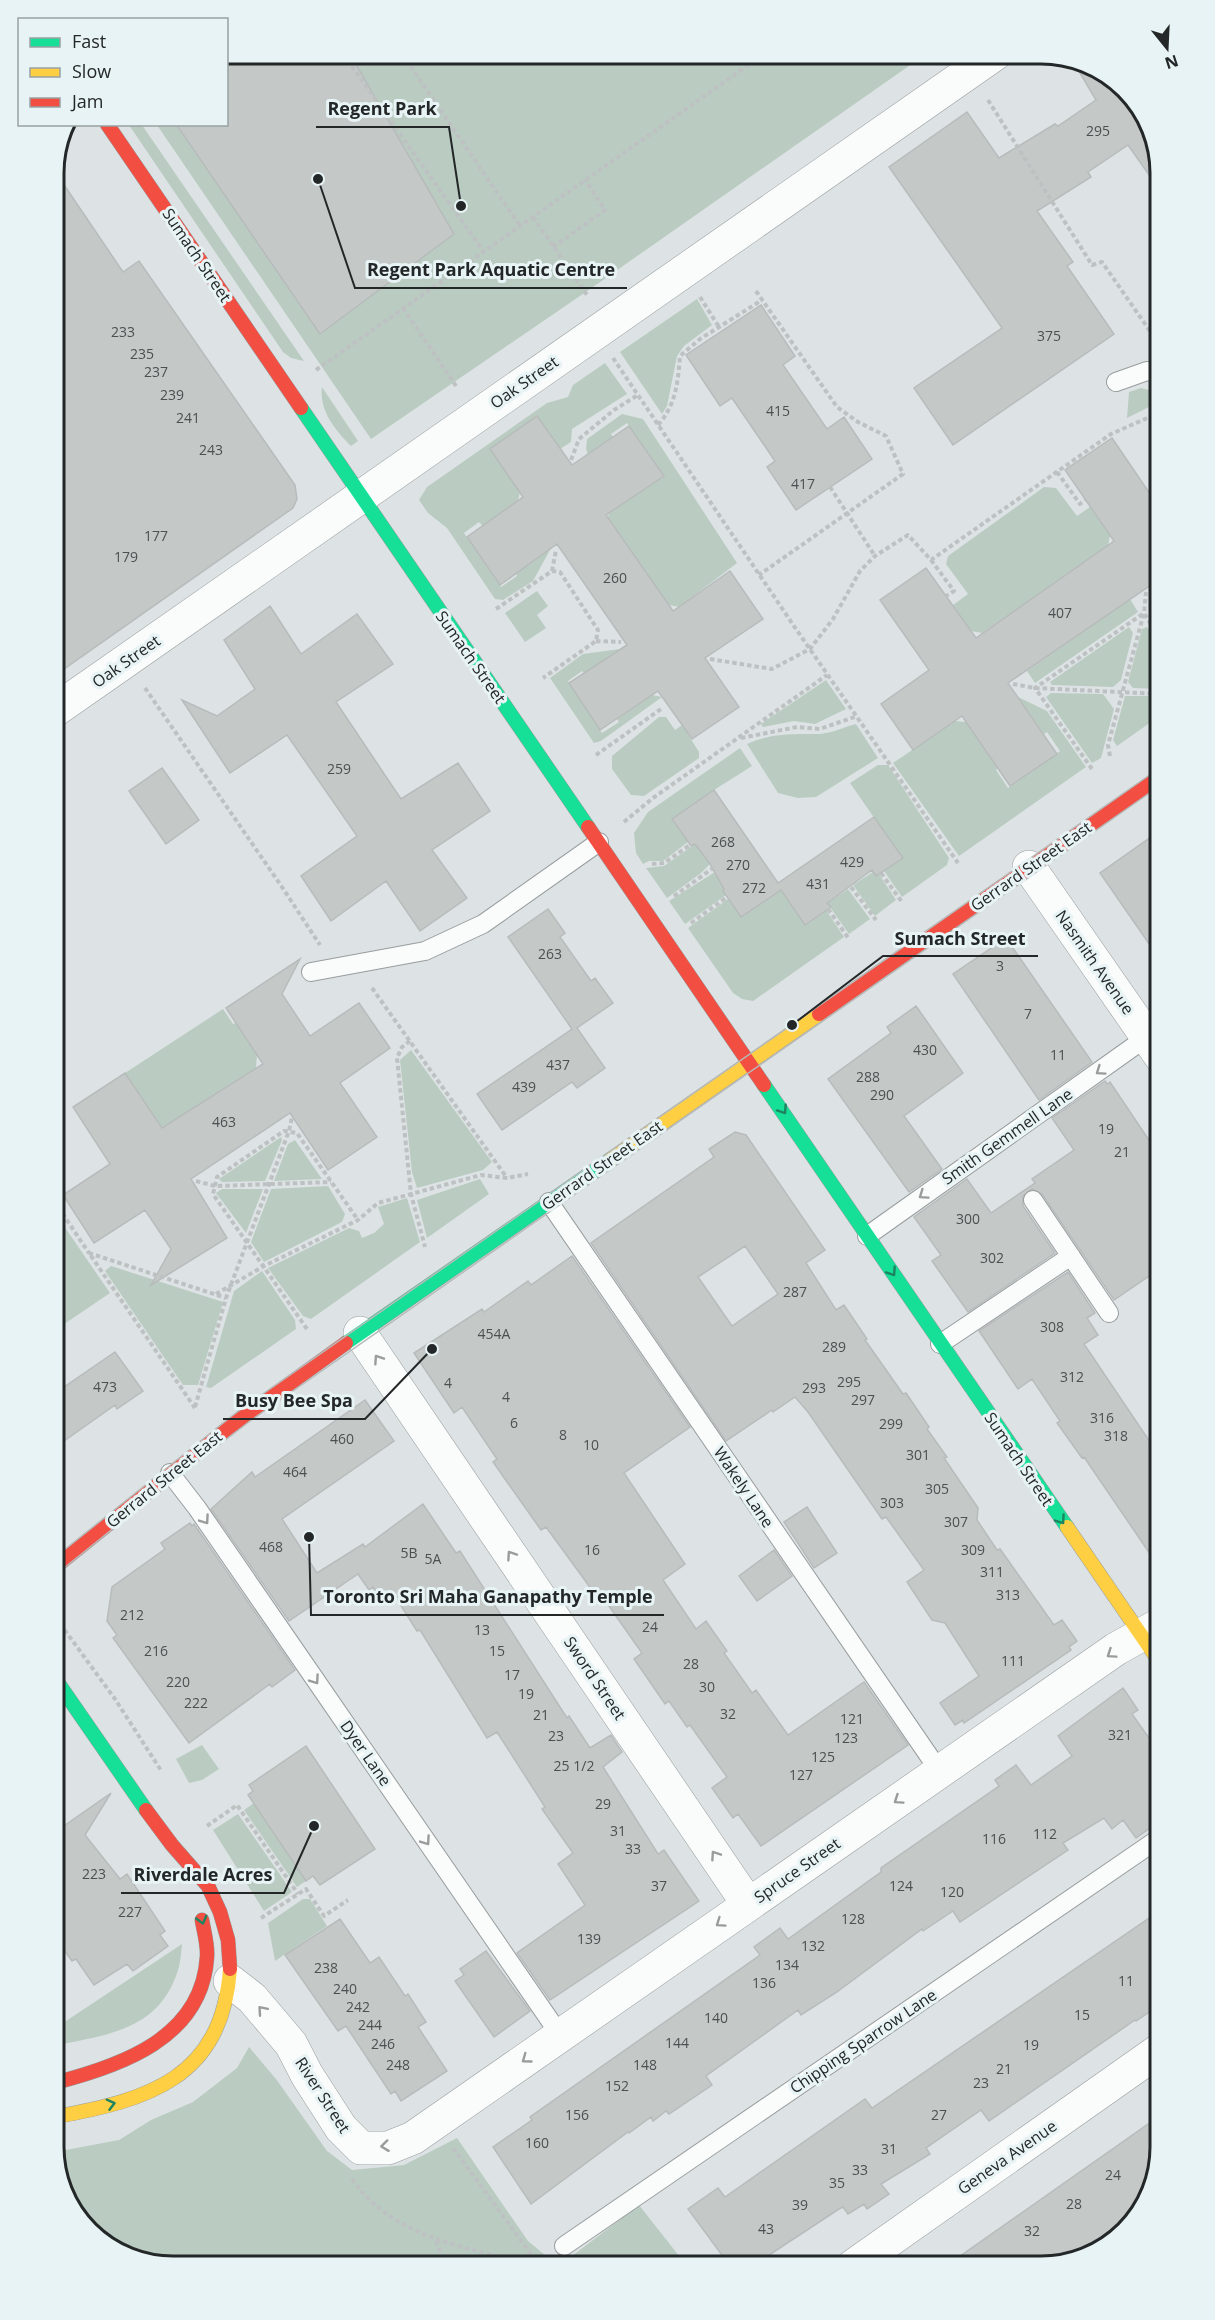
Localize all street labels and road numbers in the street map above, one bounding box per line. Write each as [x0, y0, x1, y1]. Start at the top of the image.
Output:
street label: Sumach Street [158, 204, 237, 306]
street label: Oak Street [486, 350, 563, 414]
street label: Sumach Street [431, 606, 511, 708]
street label: Oak Street [88, 629, 165, 693]
street label: Gerrard Street East [966, 816, 1096, 916]
street label: Nasmith Avenue [1051, 905, 1139, 1019]
street label: Smith Gemmell Lane [937, 1083, 1077, 1189]
street label: Gerrard Street East [537, 1115, 667, 1215]
street label: Sumach Street [980, 1408, 1059, 1510]
street label: Gerrard Street East [101, 1425, 227, 1533]
street label: Wakely Lane [709, 1442, 779, 1532]
street label: Sword Street [559, 1632, 631, 1724]
street label: Dyer Lane [335, 1716, 397, 1790]
street label: Spruce Street [750, 1832, 845, 1908]
street label: Chipping Sparrow Lane [785, 1984, 941, 2098]
street label: River Street [290, 2053, 356, 2137]
street label: Geneva Avenue [953, 2115, 1061, 2199]

